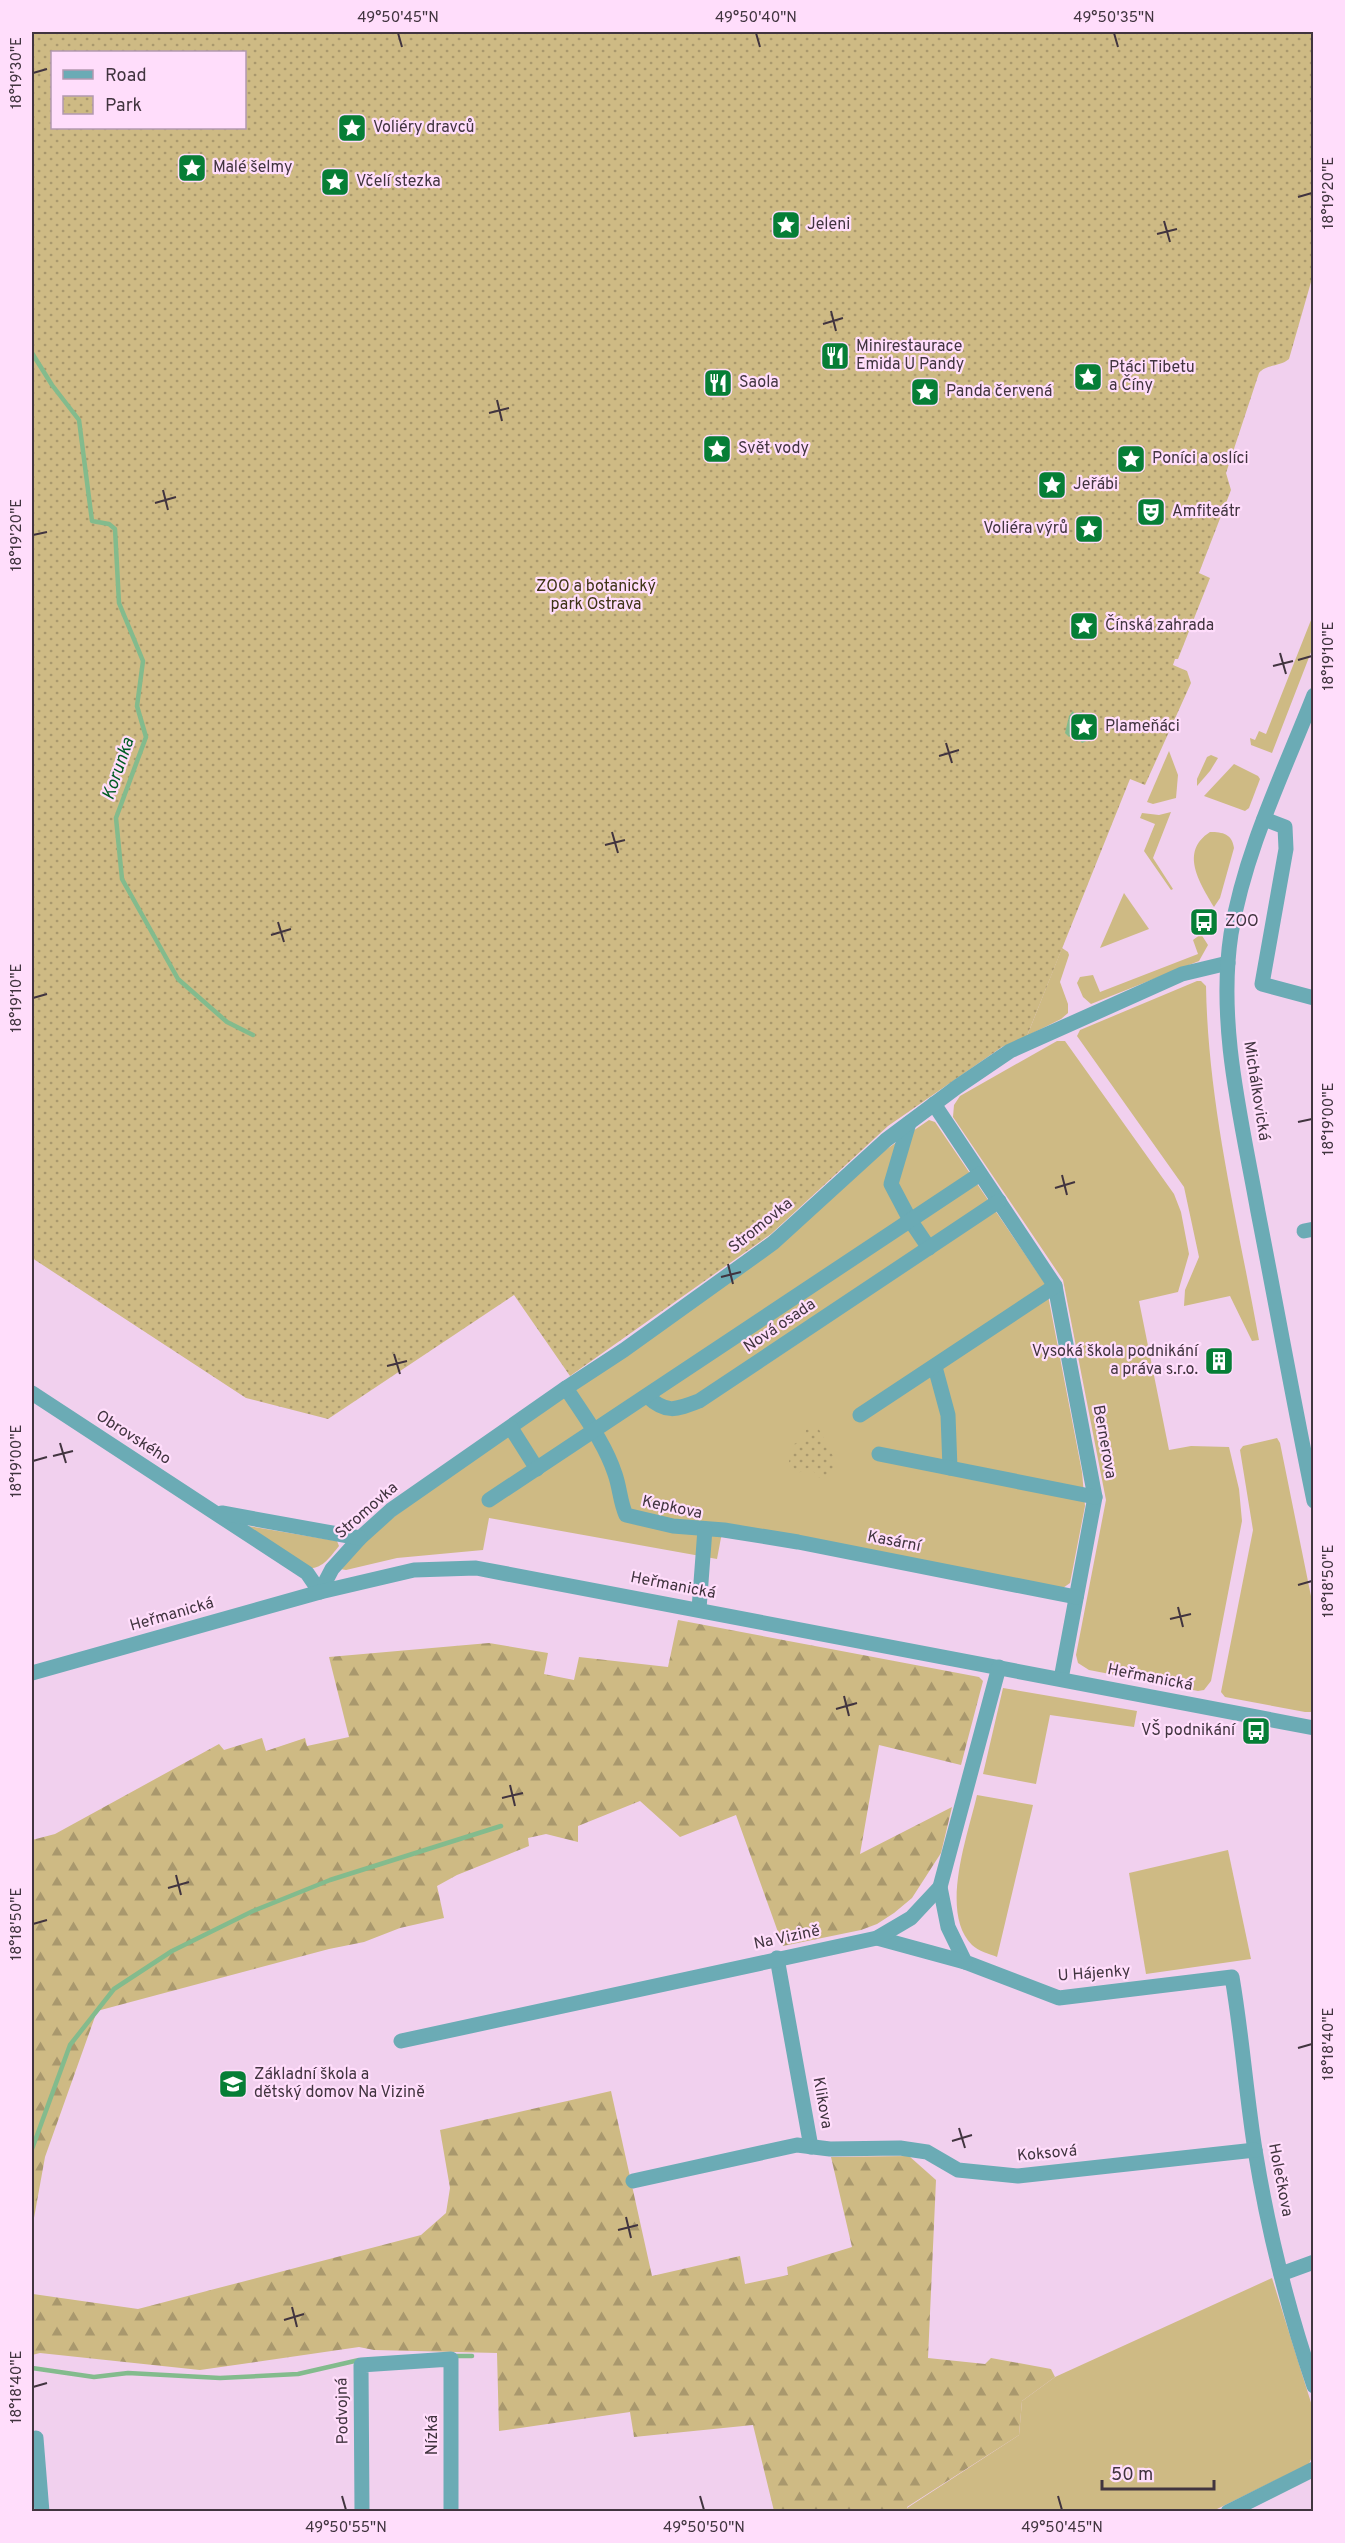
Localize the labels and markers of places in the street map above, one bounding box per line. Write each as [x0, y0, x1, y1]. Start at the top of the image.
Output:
place icon: Voliéry dravců [336, 112, 368, 144]
place label: Voliéry dravců [373, 118, 475, 138]
place icon: Malé šelmy [176, 152, 208, 184]
place label: Malé šelmy [213, 158, 293, 178]
place icon: Včelí stezka [319, 166, 351, 198]
place label: Včelí stezka [356, 172, 441, 192]
place icon: Jeleni [770, 209, 802, 241]
place label: Jeleni [807, 215, 850, 235]
place label: Minirestaurace Emida U Pandy [856, 337, 964, 375]
restaurant icon: Minirestaurace Emida U Pandy [819, 340, 851, 372]
place label: Ptáci Tibetu a Číny [1109, 358, 1195, 396]
place icon: Ptáci Tibetu a Číny [1072, 361, 1104, 393]
restaurant icon: Saola [702, 367, 734, 399]
place label: Saola [739, 373, 779, 393]
place icon: Panda červená [909, 376, 941, 408]
place label: Panda červená [946, 382, 1052, 402]
place icon: Svět vody [701, 433, 733, 465]
place label: Svět vody [738, 439, 809, 459]
place icon: Poníci a oslíci [1115, 443, 1147, 475]
place label: Poníci a oslíci [1152, 449, 1249, 469]
place icon: Jeřábi [1036, 469, 1068, 501]
place label: Jeřábi [1073, 475, 1118, 495]
theatre icon: Amfiteátr [1135, 496, 1167, 528]
place label: Amfiteátr [1172, 502, 1240, 522]
place icon: Voliéra výrů [1073, 513, 1105, 545]
place label: Voliéra výrů [983, 519, 1068, 539]
place icon: Čínská zahrada [1068, 610, 1100, 642]
place label: Čínská zahrada [1105, 614, 1214, 636]
place icon: Plameňáci [1068, 711, 1100, 743]
place label: Plameňáci [1105, 717, 1180, 737]
bus stop icon: ZOO [1188, 906, 1220, 938]
place label: ZOO [1225, 912, 1259, 932]
place label: Vysoká škola podnikání a práva s.r.o. [1032, 1342, 1200, 1380]
building icon: Vysoká škola podnikání a práva s.r.o. [1203, 1345, 1235, 1377]
bus stop icon: VŠ podnikání [1240, 1715, 1272, 1747]
place label: VŠ podnikání [1141, 1719, 1237, 1741]
place label: Základní škola a dětský domov Na Vizině [254, 2065, 425, 2103]
school or university icon: Základní škola a dětský domov Na Vizině [217, 2068, 249, 2100]

